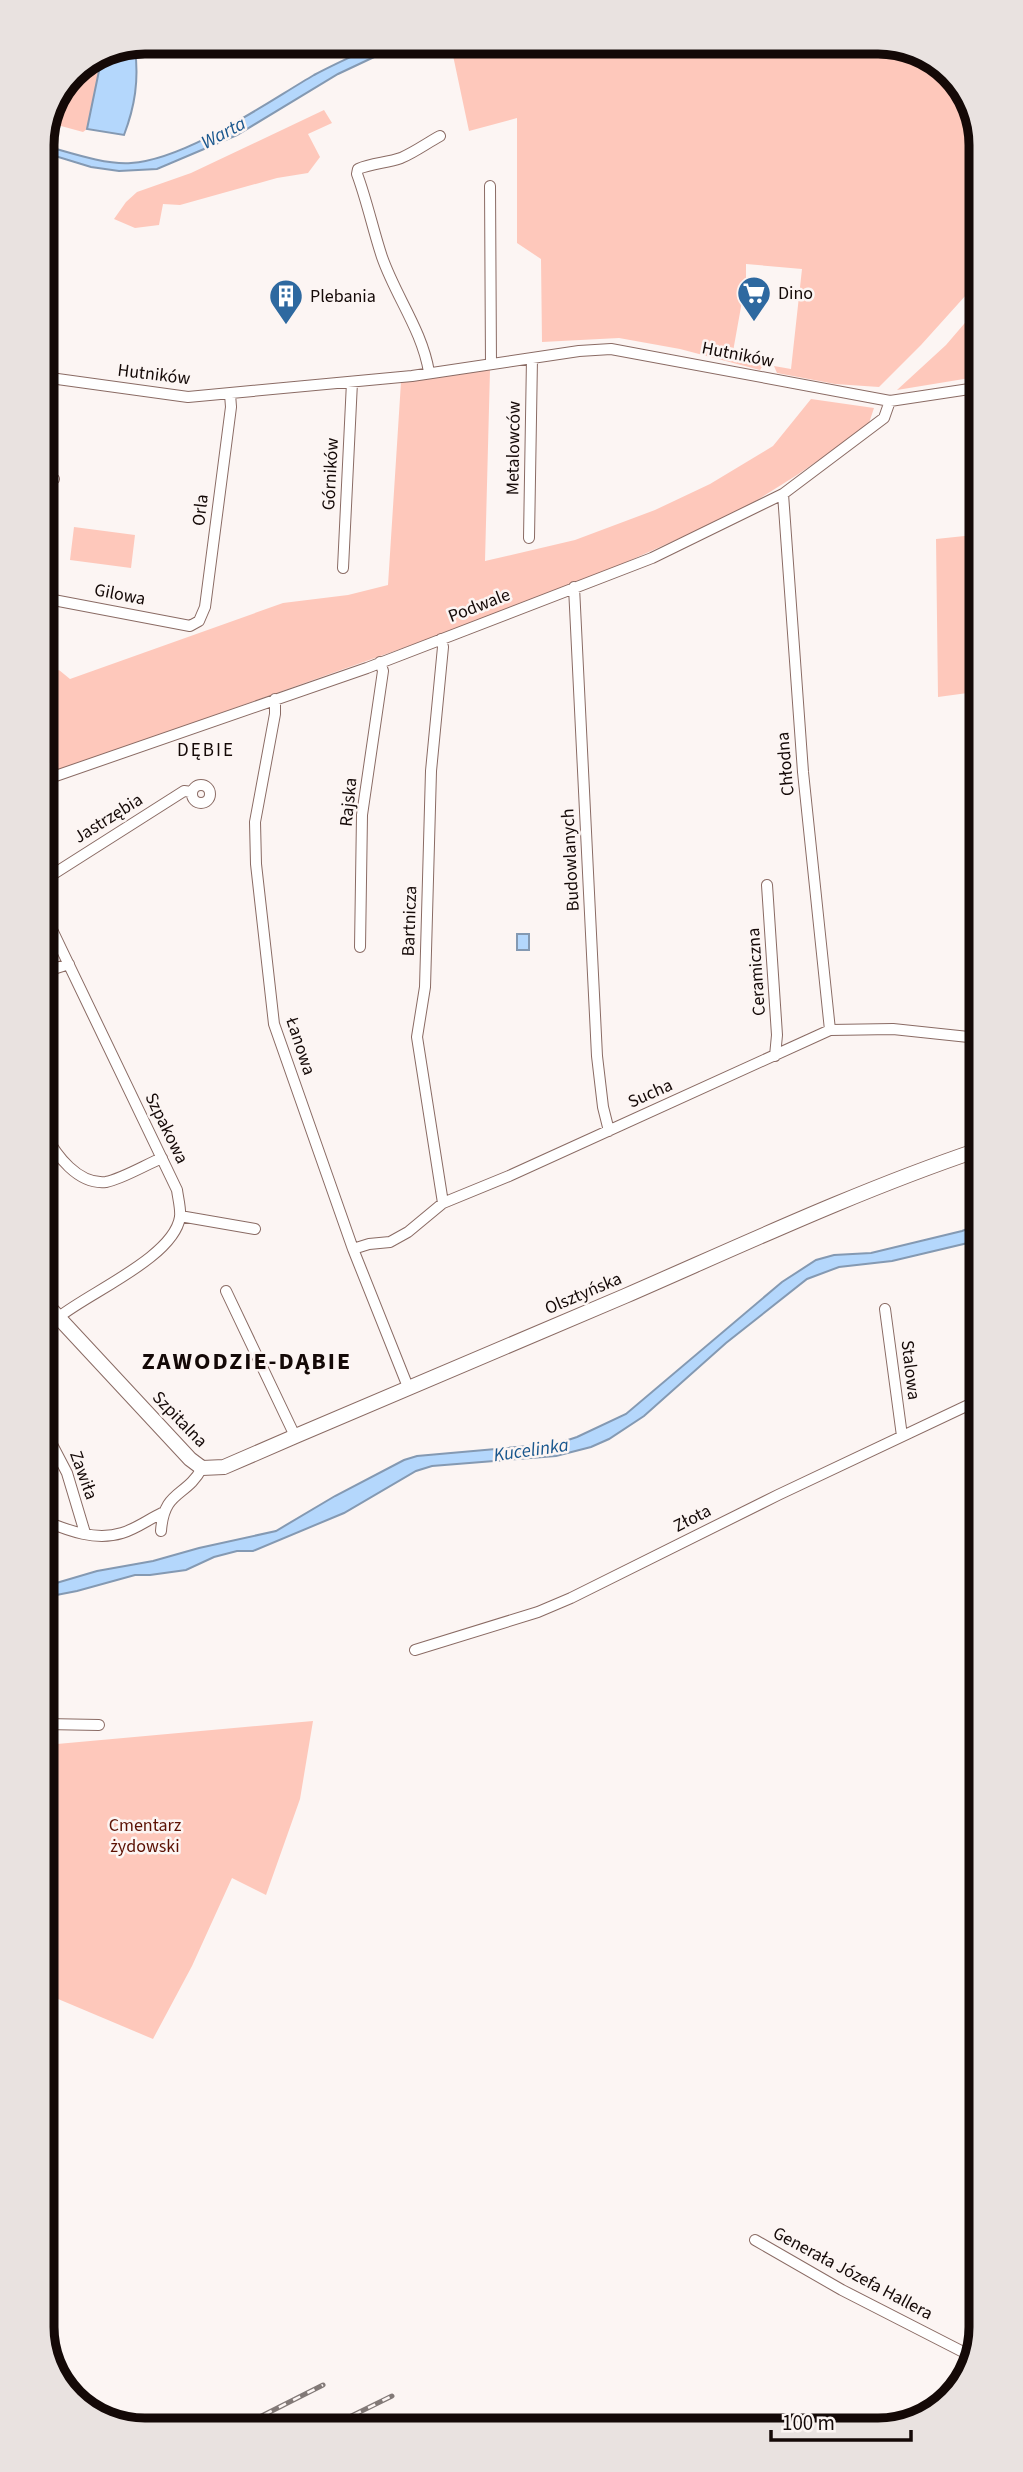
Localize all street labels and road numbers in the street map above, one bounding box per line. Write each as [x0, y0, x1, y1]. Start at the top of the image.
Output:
street label: Hutników [700, 335, 776, 374]
street label: Hutników [116, 358, 192, 391]
street label: Metalowców [500, 401, 527, 495]
street label: Górników [316, 437, 345, 511]
street label: Orla [186, 493, 215, 527]
street label: Gilowa [92, 577, 148, 612]
street label: Podwale [444, 582, 514, 629]
street label: Chłodna [770, 731, 801, 797]
street label: Rajska [334, 776, 363, 828]
street label: Jastrzębia [69, 787, 148, 849]
street label: Budowlanych [555, 808, 586, 912]
street label: Bartnicza [396, 885, 423, 957]
street label: Ceramiczna [741, 927, 772, 1017]
street label: Łanowa [279, 1013, 322, 1078]
street label: Sucha [624, 1073, 677, 1114]
street label: Szpakowa [139, 1089, 194, 1168]
street label: Olsztyńska [541, 1266, 626, 1321]
street label: Stalowa [894, 1339, 927, 1401]
street label: Szpitalna [146, 1385, 213, 1453]
street label: Zawiła [63, 1447, 104, 1503]
street label: Złota [669, 1498, 715, 1539]
street label: Generała Józefa Hallera [768, 2221, 937, 2326]

